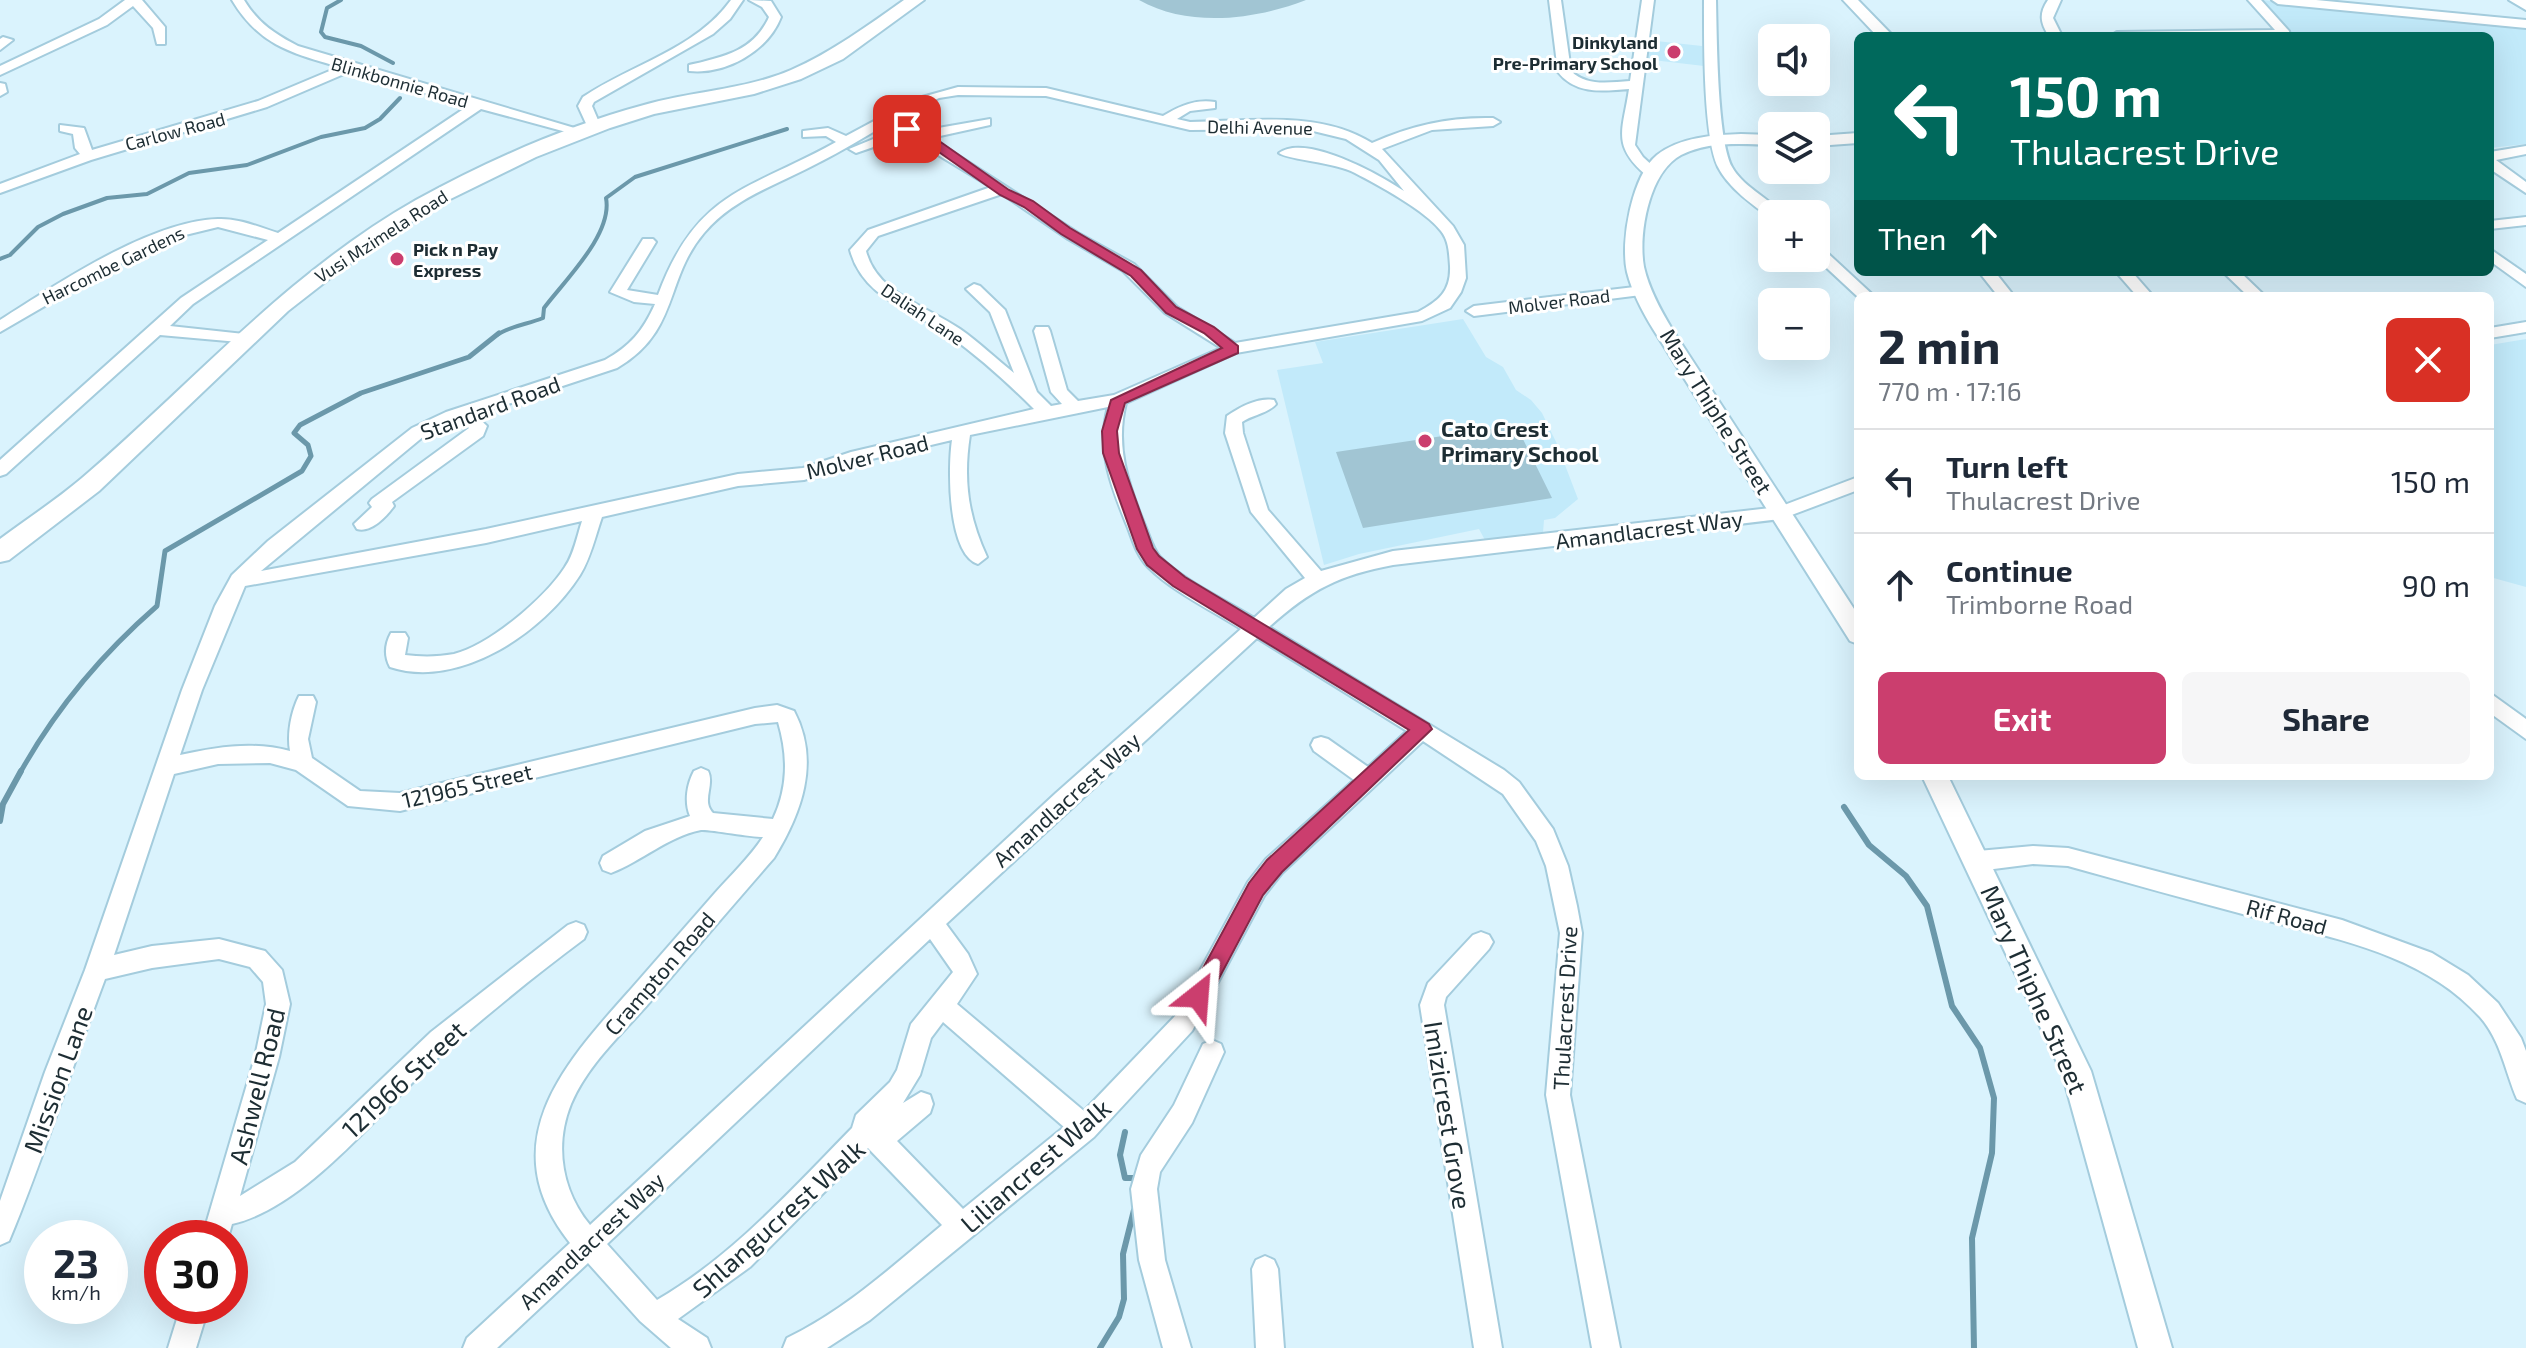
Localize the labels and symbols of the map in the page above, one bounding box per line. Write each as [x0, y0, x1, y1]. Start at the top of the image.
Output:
place label: Dinkyland Pre-Primary School [1493, 31, 1658, 74]
marker: Dinkyland Pre-Primary School [1665, 43, 1683, 61]
street label: Blinkbonnie Road [329, 52, 471, 112]
pin [873, 95, 941, 163]
street label: Carlow Road [122, 107, 228, 155]
street label: Delhi Avenue [1207, 115, 1313, 139]
street label: Vusi Mzimela Road [310, 185, 452, 287]
street label: Harcombe Gardens [38, 221, 188, 309]
place label: Pick n Pay Express [413, 238, 499, 281]
marker: Pick n Pay Express [388, 250, 406, 268]
street label: Daliah Lane [877, 278, 969, 350]
street label: Molver Road [1507, 284, 1611, 318]
street label: Mary Thiphe Street [1656, 323, 1778, 499]
street label: Standard Road [417, 370, 563, 444]
place label: Cato Crest Primary School [1441, 415, 1599, 467]
street label: Molver Road [803, 428, 931, 484]
marker: Cato Crest Primary School [1416, 432, 1434, 450]
street label: Amandlacrest Way [1554, 505, 1745, 553]
street label: Amandlacrest Way [987, 726, 1145, 872]
street label: 121965 Street [399, 757, 535, 813]
street label: Mary Thiphe Street [1975, 880, 2095, 1098]
street label: Rif Road [2244, 893, 2330, 939]
street label: Crampton Road [598, 906, 720, 1040]
street label: Thulacrest Drive [1547, 925, 1581, 1091]
position arrow [1156, 954, 1240, 1038]
street label: Mission Lane [16, 1001, 98, 1157]
street label: Ashwell Road [222, 1004, 290, 1168]
street label: 121966 Street [335, 1014, 471, 1144]
street label: Imizicrest Grove [1419, 1019, 1479, 1211]
street label: Liliancrest Walk [954, 1092, 1116, 1238]
street label: Shlangucrest Walk [685, 1133, 871, 1303]
street label: Amandlacrest Way [513, 1166, 669, 1314]
speed limit sign: 30 [144, 1220, 248, 1324]

